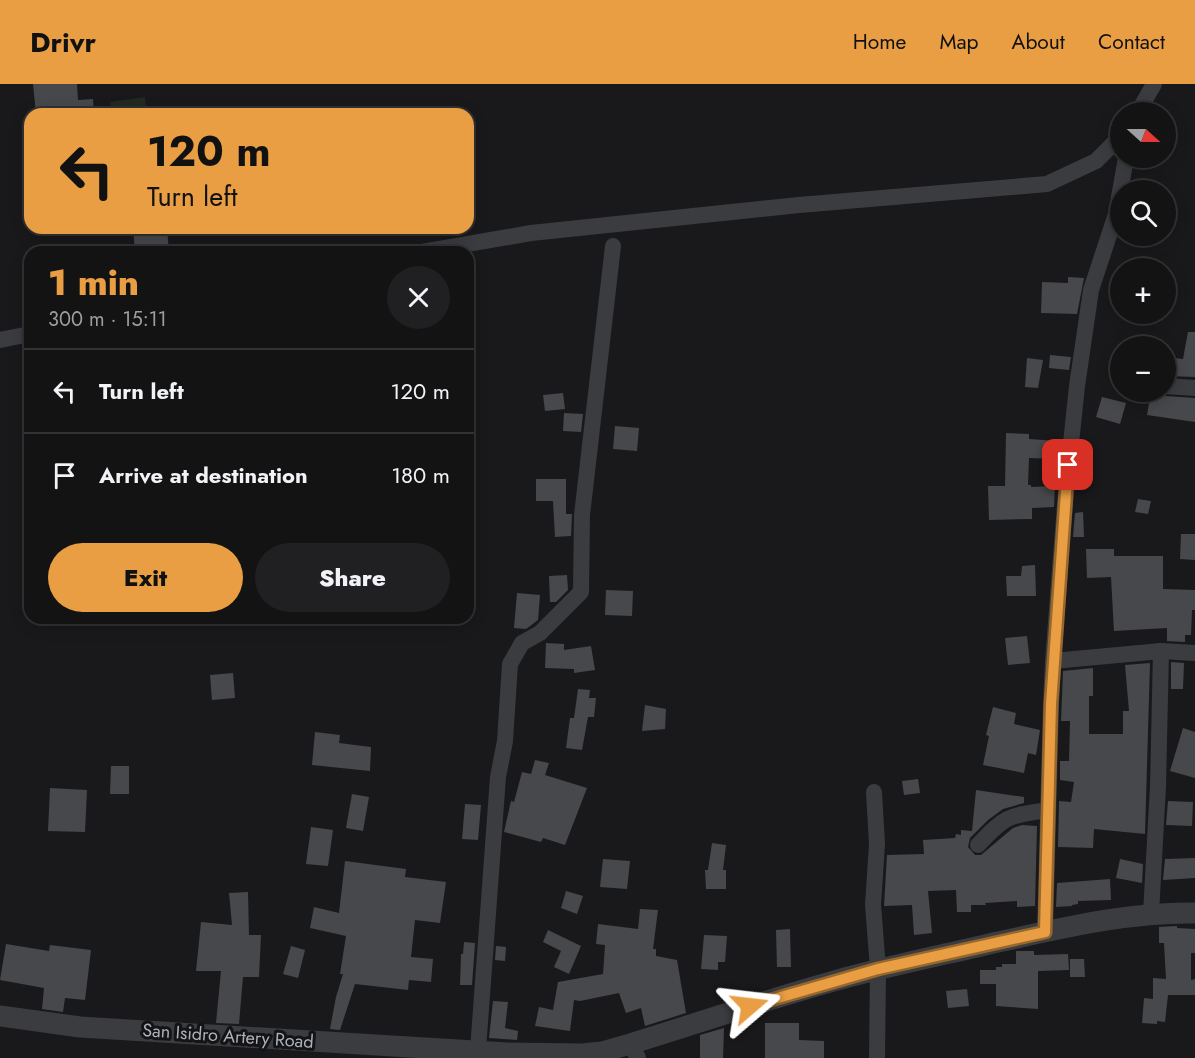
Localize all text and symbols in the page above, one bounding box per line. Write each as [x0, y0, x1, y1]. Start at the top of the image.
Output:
text: Drivr [30, 22, 96, 63]
text: Home [853, 27, 906, 57]
text: Map [939, 27, 979, 57]
text: About [1012, 27, 1065, 57]
text: Contact [1098, 27, 1165, 57]
north arrow [1110, 102, 1176, 168]
map controls [1110, 102, 1176, 402]
text: 120 m [147, 121, 271, 182]
icon: left [48, 132, 126, 210]
text: Turn left [147, 177, 237, 216]
button: search [1110, 180, 1176, 246]
text: 1 min [48, 256, 139, 308]
button: + [1110, 258, 1176, 324]
button: close [387, 266, 450, 329]
text: 300 m · 15:11 [48, 305, 167, 334]
button: − [1110, 336, 1176, 402]
icon: left [48, 375, 81, 408]
text: Turn left [99, 375, 184, 407]
text: 120 m [391, 375, 450, 407]
pin [1042, 439, 1093, 490]
icon: arrive [1051, 448, 1084, 481]
icon: arrive [48, 459, 81, 492]
text: Arrive at destination [99, 459, 308, 491]
text: 180 m [391, 459, 450, 491]
button: Exit [48, 543, 243, 612]
button: Share [255, 543, 450, 612]
position arrow [718, 974, 782, 1038]
street label: San Isidro Artery Road [141, 1017, 315, 1055]

